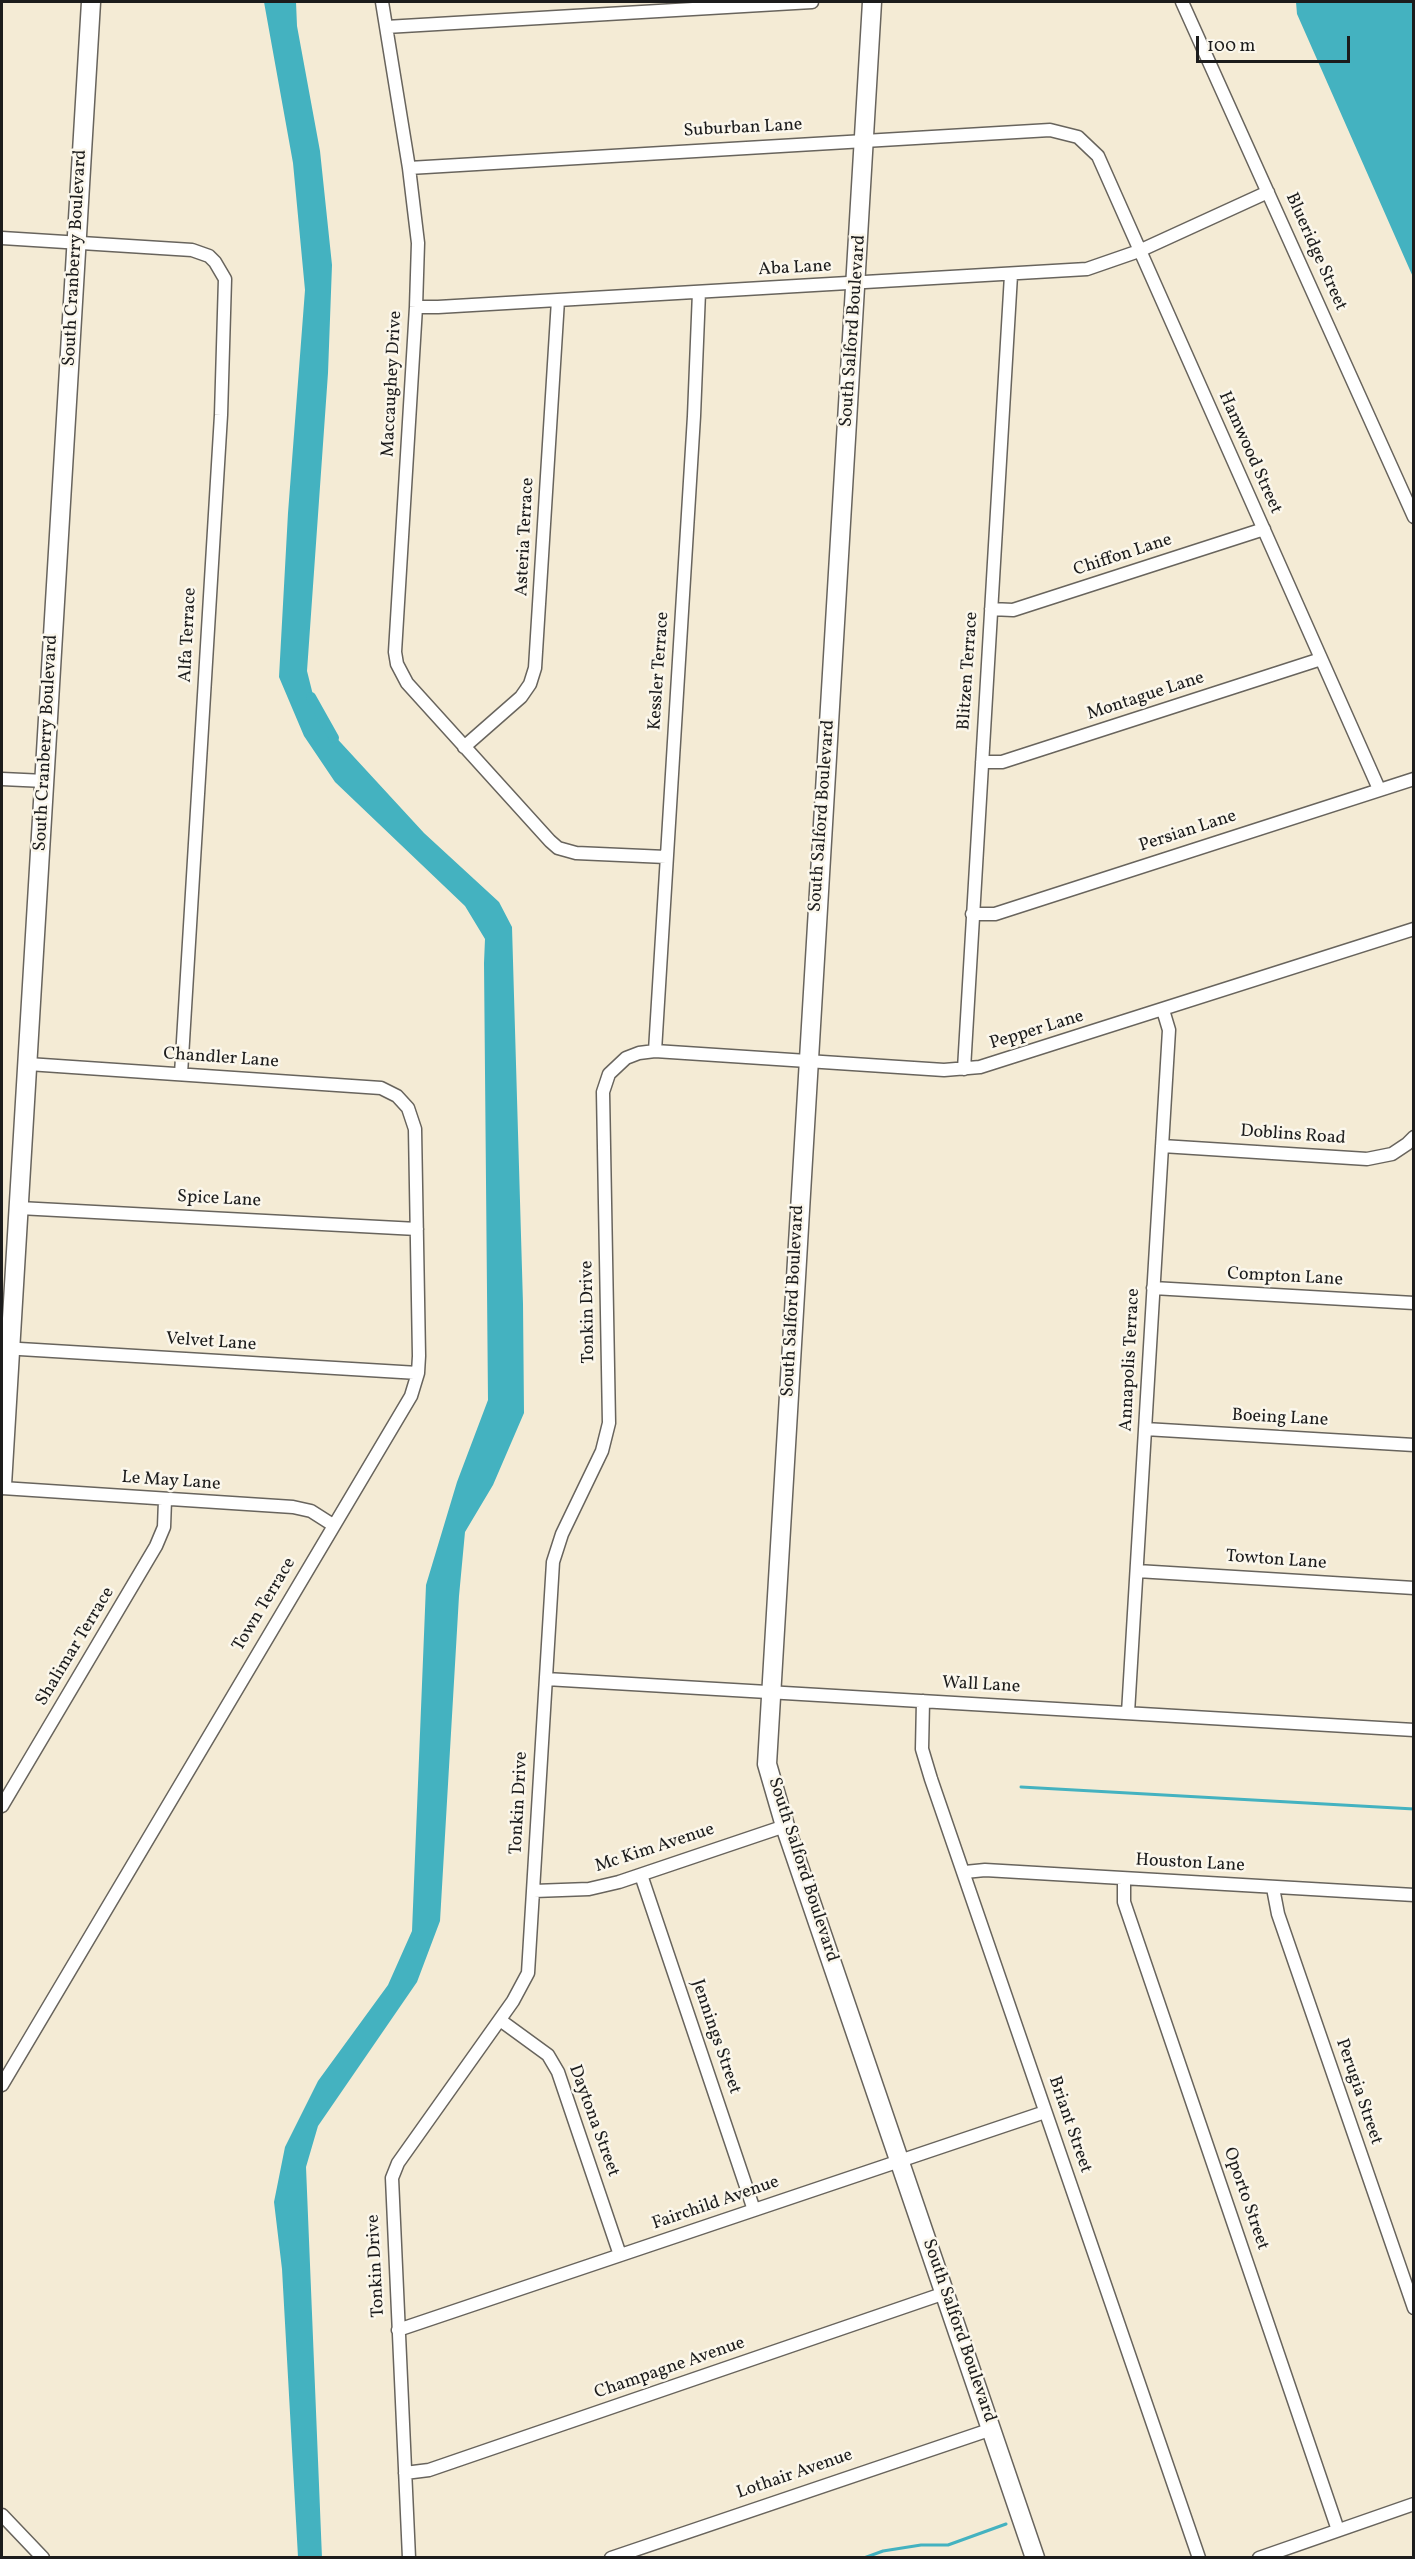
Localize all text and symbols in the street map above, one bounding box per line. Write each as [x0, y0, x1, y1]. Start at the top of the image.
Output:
scale bar [1199, 24, 1354, 62]
text: 100 m [1207, 34, 1256, 59]
street label: Suburban Lane [683, 115, 803, 143]
street label: South Cranberry Boulevard [60, 149, 92, 367]
street label: Blueridge Street [1279, 190, 1351, 314]
street label: South Salford Boulevard [837, 234, 871, 428]
street label: Aba Lane [758, 256, 832, 282]
street label: Maccaughey Drive [378, 310, 408, 458]
street label: Hamwood Street [1212, 389, 1286, 517]
street label: Asteria Terrace [512, 477, 540, 597]
street label: Chiffon Lane [1071, 530, 1175, 582]
street label: Alfa Terrace [176, 587, 202, 683]
street label: Kessler Terrace [645, 611, 675, 731]
street label: Blitzen Terrace [954, 611, 984, 731]
street label: South Cranberry Boulevard [31, 634, 63, 852]
street label: Montague Lane [1085, 668, 1207, 726]
street label: South Salford Boulevard [806, 719, 840, 913]
street label: Persian Lane [1137, 806, 1239, 858]
street label: Pepper Lane [987, 1006, 1087, 1056]
street label: Chandler Lane [163, 1044, 279, 1074]
street label: Doblins Road [1240, 1122, 1346, 1150]
street label: Spice Lane [176, 1187, 262, 1213]
street label: South Salford Boulevard [778, 1204, 810, 1398]
street label: Tonkin Drive [577, 1260, 601, 1364]
street label: Compton Lane [1227, 1264, 1343, 1292]
street label: Annapolis Terrace [1116, 1288, 1146, 1432]
street label: Velvet Lane [165, 1329, 257, 1357]
street label: Boeing Lane [1231, 1406, 1329, 1432]
street label: Le May Lane [121, 1468, 221, 1496]
street label: Towton Lane [1225, 1547, 1327, 1575]
street label: Town Terrace [229, 1554, 301, 1656]
street label: Shalimar Terrace [32, 1584, 120, 1710]
street label: Wall Lane [941, 1673, 1021, 1699]
street label: Tonkin Drive [507, 1751, 533, 1855]
street label: South Salford Boulevard [762, 1775, 842, 1965]
street label: Mc Kim Avenue [593, 1820, 717, 1878]
street label: Houston Lane [1135, 1850, 1245, 1878]
street label: Jennings Street [685, 1977, 745, 2097]
street label: Perugia Street [1330, 2036, 1386, 2148]
street label: Daytona Street [563, 2062, 623, 2180]
street label: Briant Street [1042, 2074, 1096, 2176]
street label: Oporto Street [1217, 2145, 1273, 2253]
street label: Fairchild Avenue [650, 2172, 782, 2236]
street label: Tonkin Drive [364, 2214, 390, 2318]
street label: South Salford Boulevard [916, 2236, 1000, 2426]
street label: Champagne Avenue [592, 2333, 748, 2405]
street label: Lothair Avenue [734, 2445, 856, 2505]

